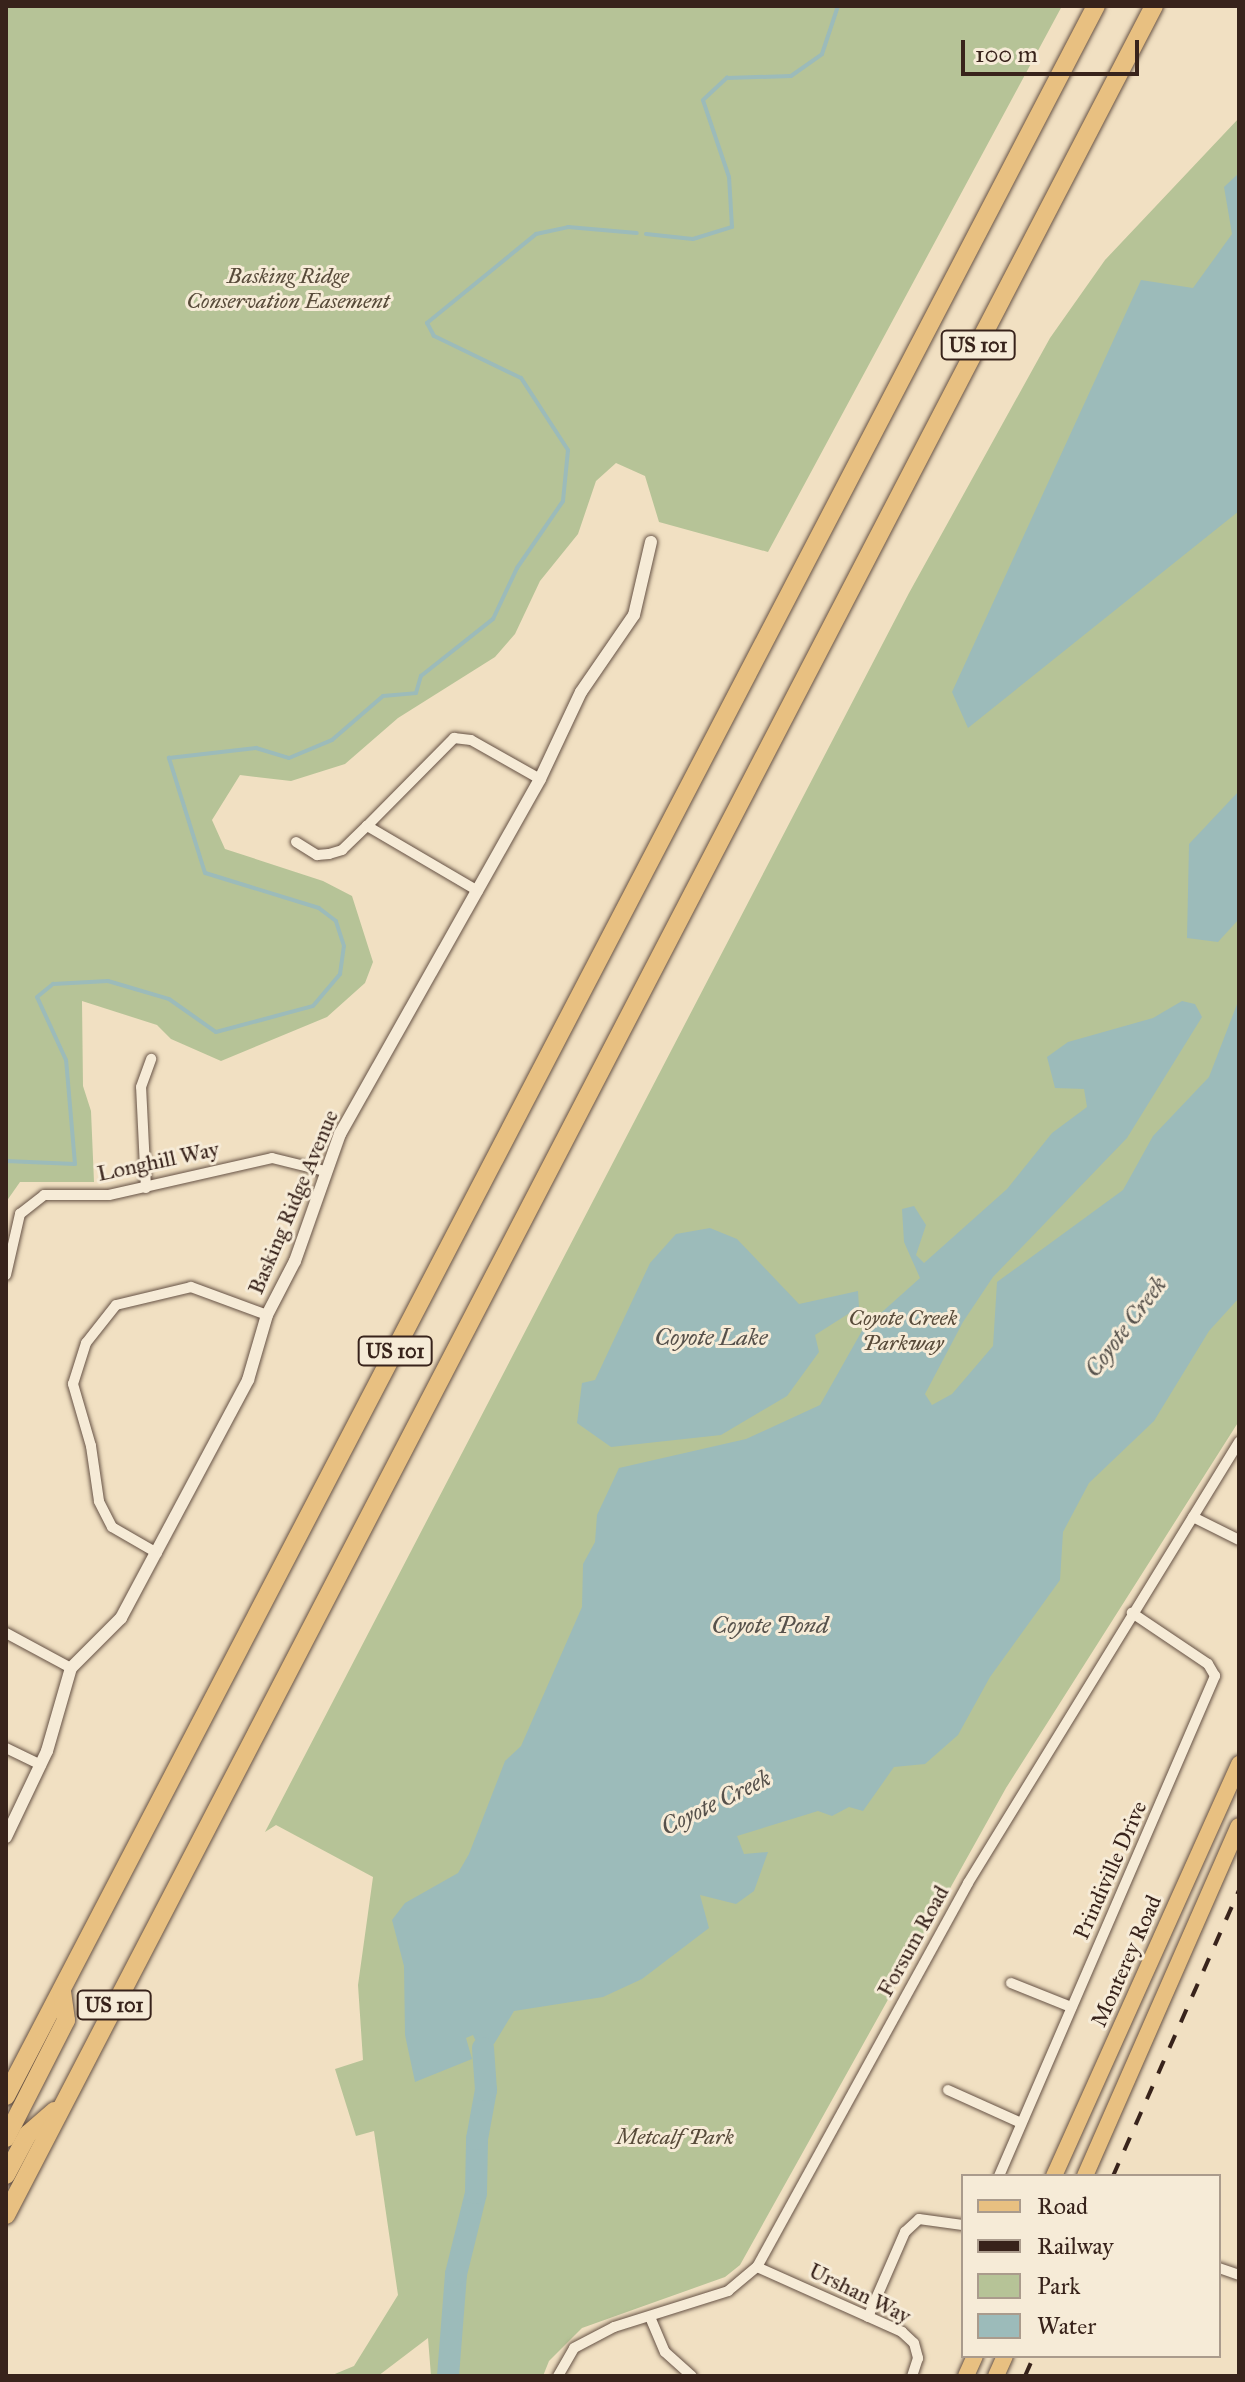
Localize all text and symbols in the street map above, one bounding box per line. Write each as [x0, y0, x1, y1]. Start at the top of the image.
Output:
scale bar [965, 24, 1143, 74]
text: 100 m [975, 39, 1038, 69]
park label: Basking Ridge Conservation Easement [187, 262, 389, 314]
road number: US 101 [940, 329, 1016, 361]
street label: Basking Ridge Avenue [242, 1106, 344, 1298]
street label: Longhill Way [95, 1135, 221, 1187]
water label: Coyote Creek [1079, 1271, 1173, 1383]
park label: Coyote Creek Parkway [849, 1304, 957, 1356]
water label: Coyote Lake [654, 1324, 768, 1352]
road number: US 101 [357, 1335, 433, 1367]
water label: Coyote Pond [711, 1612, 829, 1640]
water label: Coyote Creek [656, 1764, 776, 1842]
street label: Prindiville Drive [1068, 1797, 1152, 1943]
street label: Forsum Road [872, 1881, 954, 2001]
street label: Monterey Road [1085, 1891, 1167, 2031]
road number: US 101 [76, 1989, 152, 2021]
park label: Metcalf Park [616, 2124, 734, 2150]
legend [961, 2174, 1221, 2358]
text: Road [1037, 2191, 1088, 2221]
text: Railway [1037, 2231, 1114, 2261]
street label: Urshan Way [805, 2257, 915, 2329]
text: Park [1037, 2271, 1080, 2301]
text: Water [1037, 2311, 1096, 2341]

